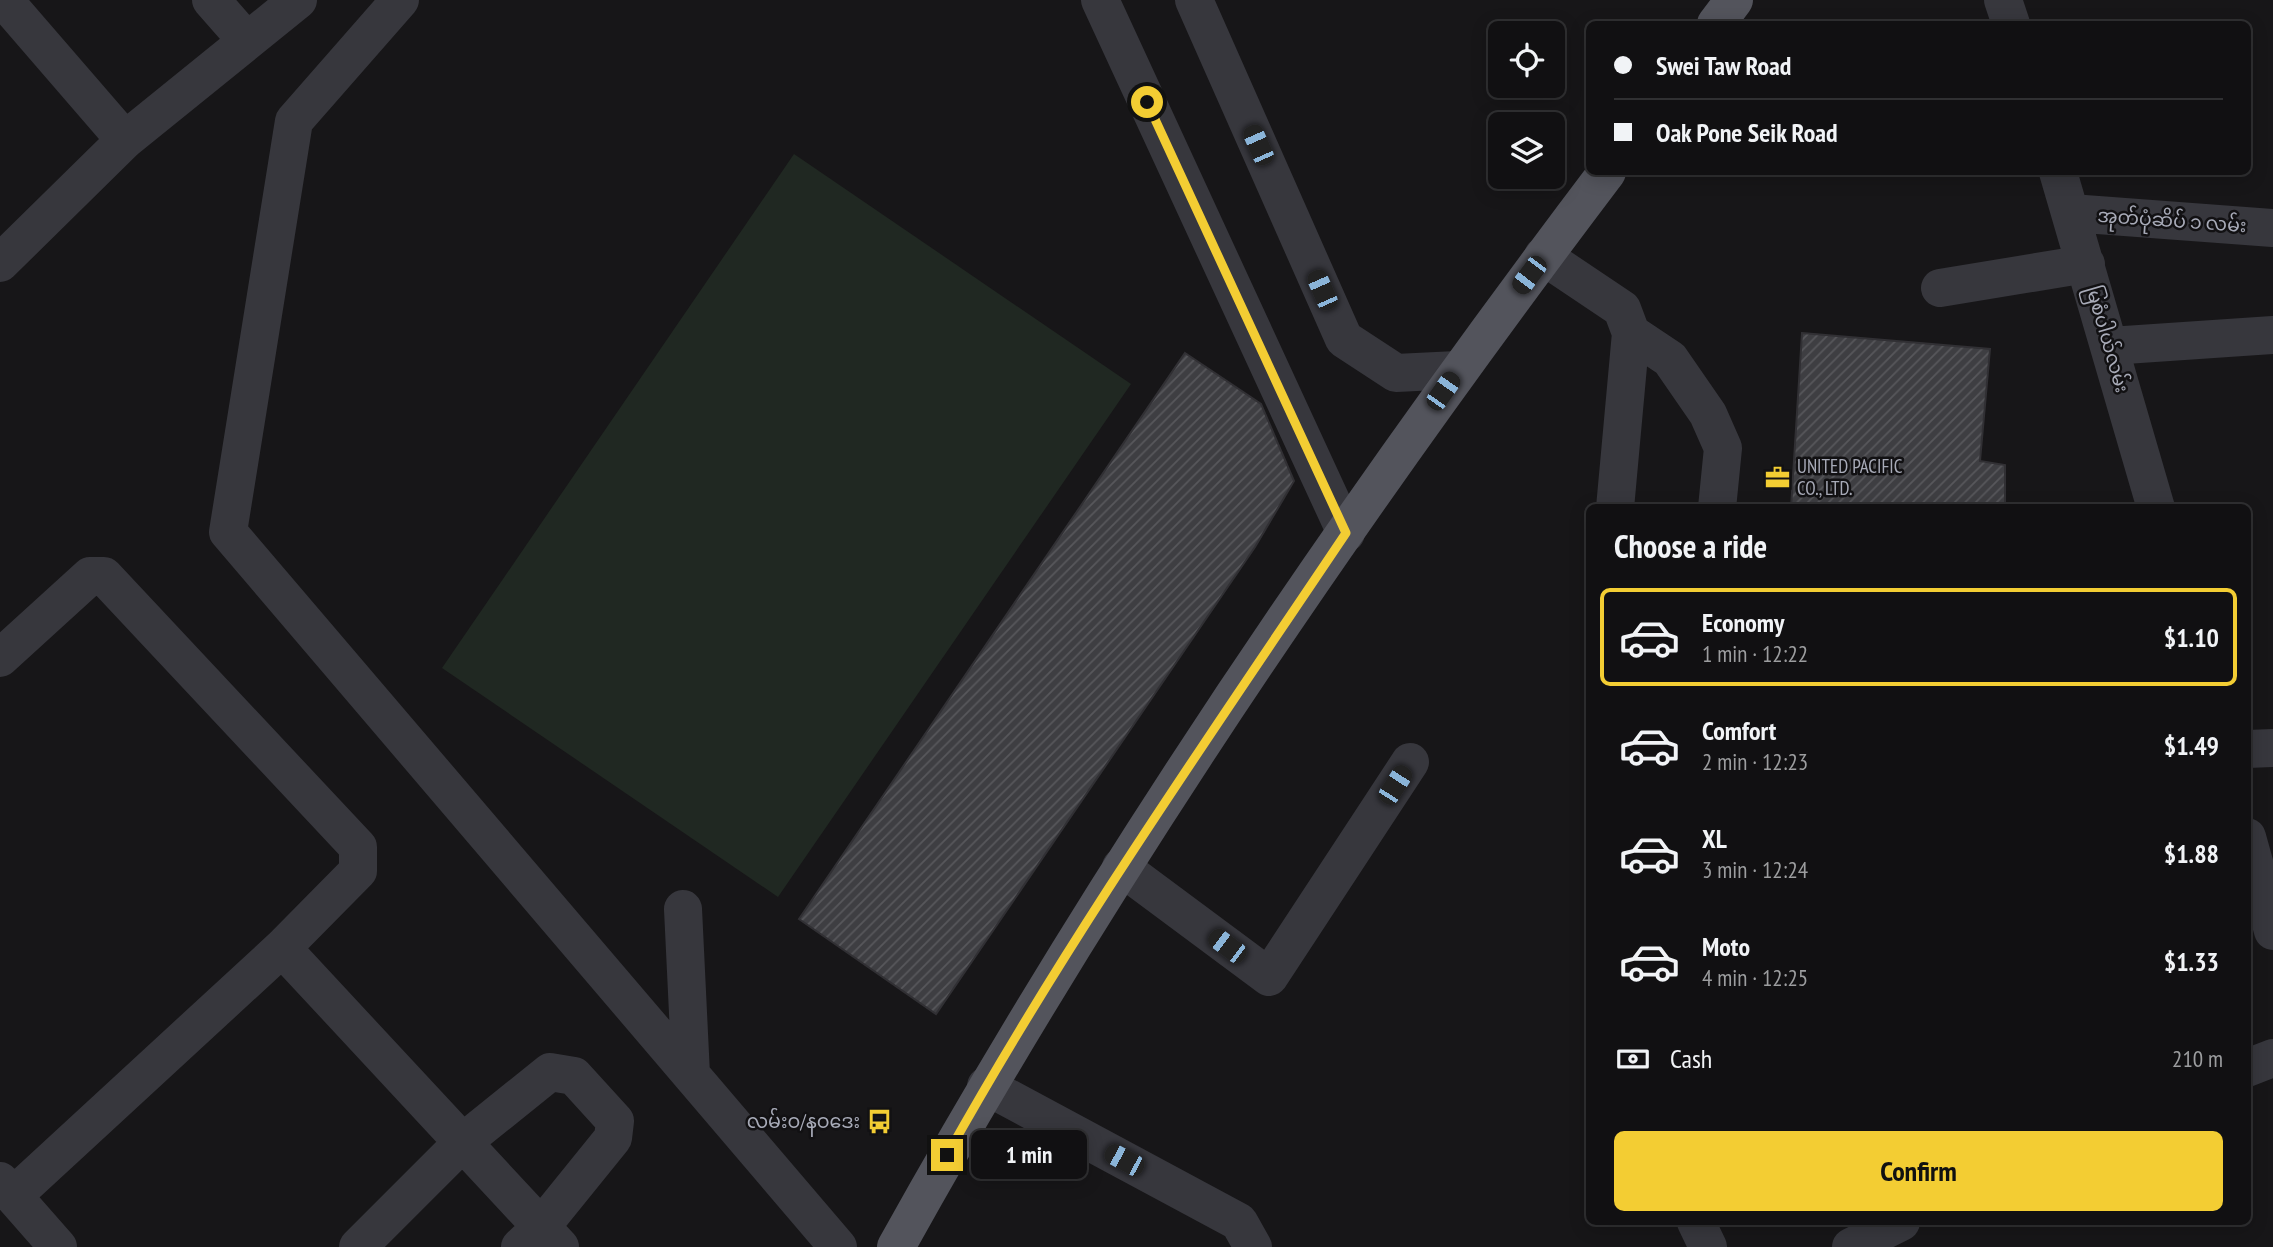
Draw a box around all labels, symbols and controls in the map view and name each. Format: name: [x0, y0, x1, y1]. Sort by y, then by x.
map controls: [1488, 21, 1565, 189]
button: locate: [1488, 21, 1565, 98]
text: Swei Taw Road: [1656, 49, 1791, 82]
route start: [1131, 86, 1163, 118]
button: layers: [1488, 112, 1565, 189]
text: Oak Pone Seik Road: [1656, 116, 1838, 149]
car: [1240, 122, 1277, 168]
street label: အုတ်ပုံဆိပ် ၁ လမ်း: [2096, 201, 2248, 242]
car: [1508, 252, 1551, 298]
car: [1304, 267, 1341, 313]
street label: မြစံပါယ်လမ်း: [2077, 282, 2137, 396]
car: [1423, 368, 1464, 414]
place label: UNITED PACIFIC CO., LTD.: [1797, 454, 1903, 500]
office icon: UNITED PACIFIC CO., LTD.: [1763, 463, 1791, 491]
text: Choose a ride: [1614, 525, 1767, 567]
icon: car: [1618, 606, 1681, 669]
text: Economy: [1702, 606, 1784, 639]
text: $1.10: [2164, 621, 2219, 654]
text: 1 min · 12:22: [1702, 639, 1808, 668]
icon: car: [1618, 714, 1681, 777]
text: Comfort: [1702, 714, 1776, 747]
text: $1.49: [2164, 729, 2219, 762]
text: 2 min · 12:23: [1702, 747, 1808, 776]
car: [1375, 762, 1416, 808]
icon: car: [1618, 822, 1681, 885]
text: XL: [1702, 822, 1727, 855]
text: $1.88: [2164, 837, 2219, 870]
text: 3 min · 12:24: [1702, 855, 1808, 884]
car: [1204, 925, 1251, 967]
icon: car: [1618, 930, 1681, 993]
text: Moto: [1702, 930, 1750, 963]
text: $1.33: [2164, 945, 2219, 978]
text: 4 min · 12:25: [1702, 963, 1808, 992]
icon: cash: [1614, 1040, 1652, 1078]
text: Cash: [1670, 1042, 1712, 1075]
text: 210 m: [2172, 1044, 2223, 1073]
place label: လမ်းဝ/နဝဒေး: [747, 1107, 860, 1137]
bus stop icon: လမ်းဝ/နဝဒေး: [866, 1107, 894, 1135]
callout: 1 min: [972, 1130, 1087, 1180]
button: Confirm: [1614, 1131, 2223, 1211]
route end: [931, 1139, 963, 1171]
text: 1 min: [1006, 1140, 1052, 1169]
car: [1101, 1141, 1148, 1179]

